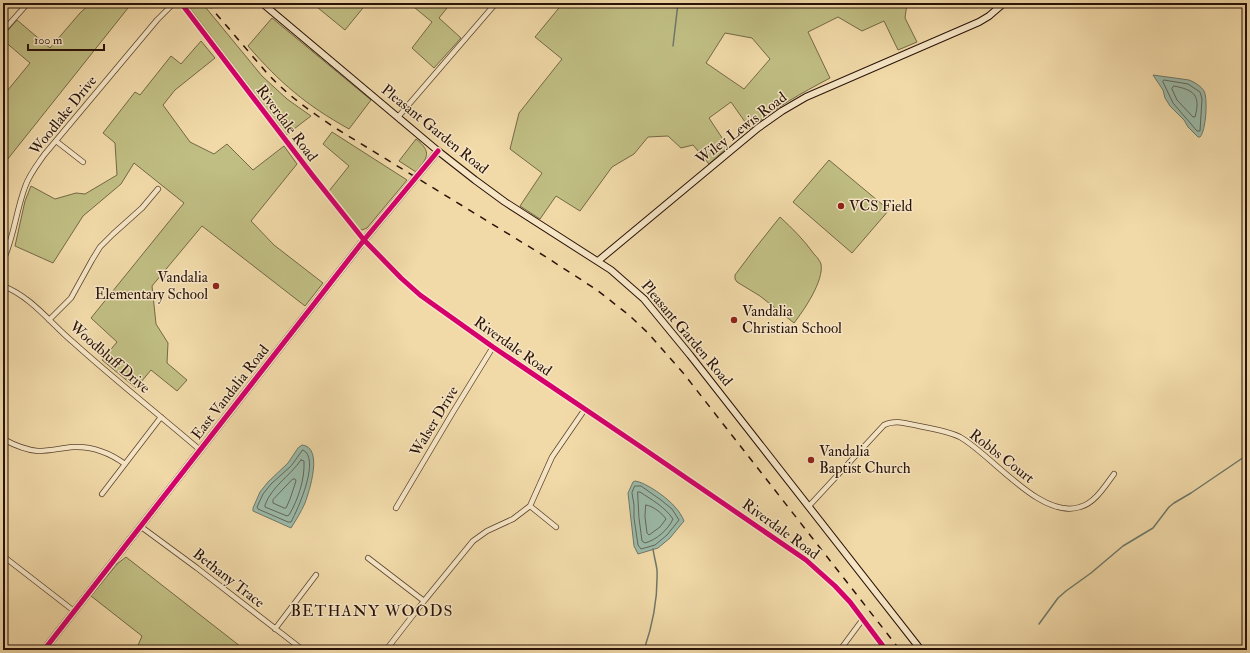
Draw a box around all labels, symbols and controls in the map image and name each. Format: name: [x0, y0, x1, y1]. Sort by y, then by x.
scale bar: [28, 26, 104, 52]
text: 100 m: [34, 33, 63, 48]
street label: Woodlake Drive: [25, 72, 101, 160]
street label: Pleasant Garden Road: [377, 80, 492, 179]
street label: Riverdale Road: [252, 81, 322, 166]
street label: Wiley Lewis Road: [691, 88, 791, 169]
place label: VCS Field: [849, 197, 913, 216]
marker: VCS Field: [836, 201, 846, 211]
place label: Vandalia Elementary School: [95, 268, 209, 304]
street label: Pleasant Garden Road: [637, 277, 737, 391]
marker: Vandalia Elementary School: [211, 281, 221, 291]
place label: Vandalia Christian School: [742, 302, 842, 338]
street label: Riverdale Road: [470, 313, 556, 381]
marker: Vandalia Christian School: [729, 315, 739, 325]
street label: Woodbluff Drive: [65, 317, 154, 398]
street label: East Vandalia Road: [187, 341, 274, 444]
street label: Walser Drive: [406, 383, 463, 461]
street label: Robbs Court: [965, 425, 1038, 488]
place label: Vandalia Baptist Church: [819, 442, 911, 479]
marker: Vandalia Baptist Church: [806, 455, 816, 465]
street label: Riverdale Road: [738, 495, 824, 564]
street label: Bethany Trace: [189, 544, 268, 612]
district label: BETHANY WOODS: [291, 601, 453, 621]

